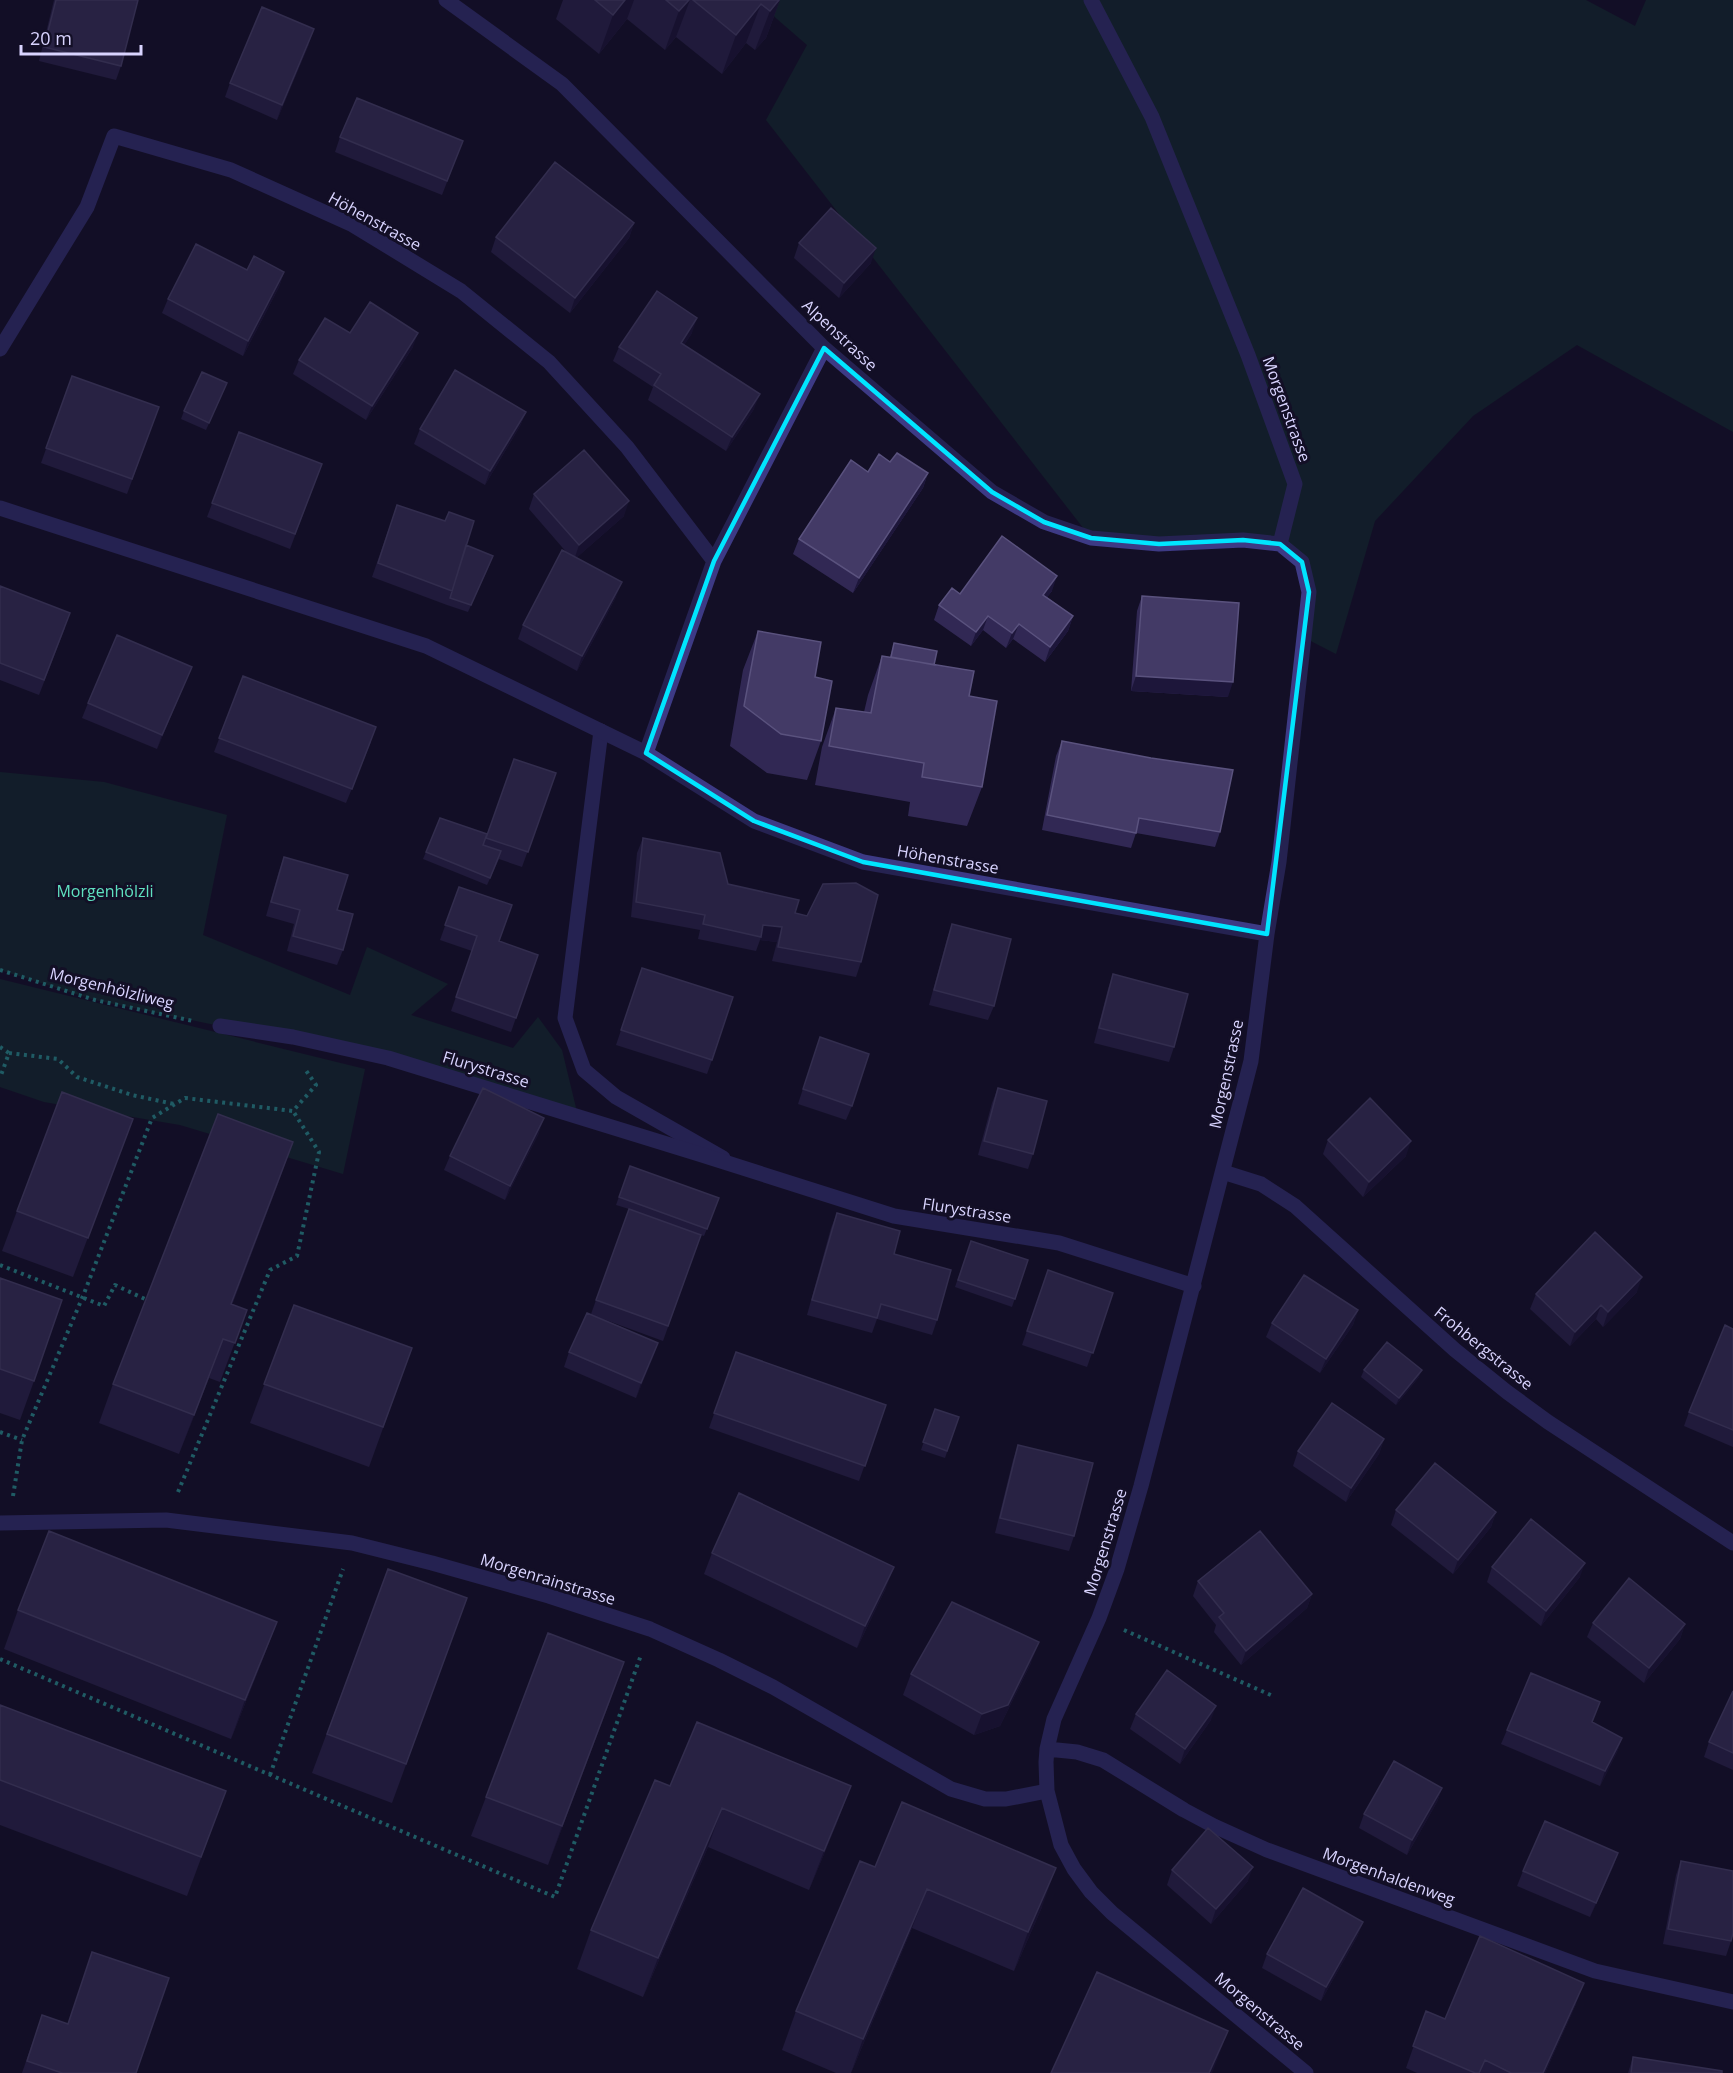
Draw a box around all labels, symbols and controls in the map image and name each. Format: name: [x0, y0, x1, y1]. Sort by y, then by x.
scale bar: [21, 18, 141, 56]
text: 20 m: [30, 26, 72, 50]
street label: Höhenstrasse: [325, 186, 425, 256]
street label: Alpenstrasse: [797, 294, 883, 376]
street label: Morgenstrasse: [1258, 353, 1316, 465]
street label: Höhenstrasse: [895, 839, 1001, 879]
park label: Morgenhölzli: [56, 880, 154, 902]
street label: Morgenhölzliweg: [48, 962, 177, 1014]
street label: Morgenstrasse: [1204, 1017, 1248, 1131]
street label: Flurystrasse: [440, 1045, 532, 1093]
street label: Flurystrasse: [921, 1192, 1013, 1228]
street label: Frohbergstrasse: [1430, 1301, 1538, 1395]
street label: Morgenstrasse: [1078, 1486, 1132, 1598]
street label: Morgenrainstrasse: [478, 1548, 618, 1610]
street label: Morgenhaldenweg: [1320, 1842, 1459, 1910]
street label: Morgenstrasse: [1210, 1967, 1310, 2055]

